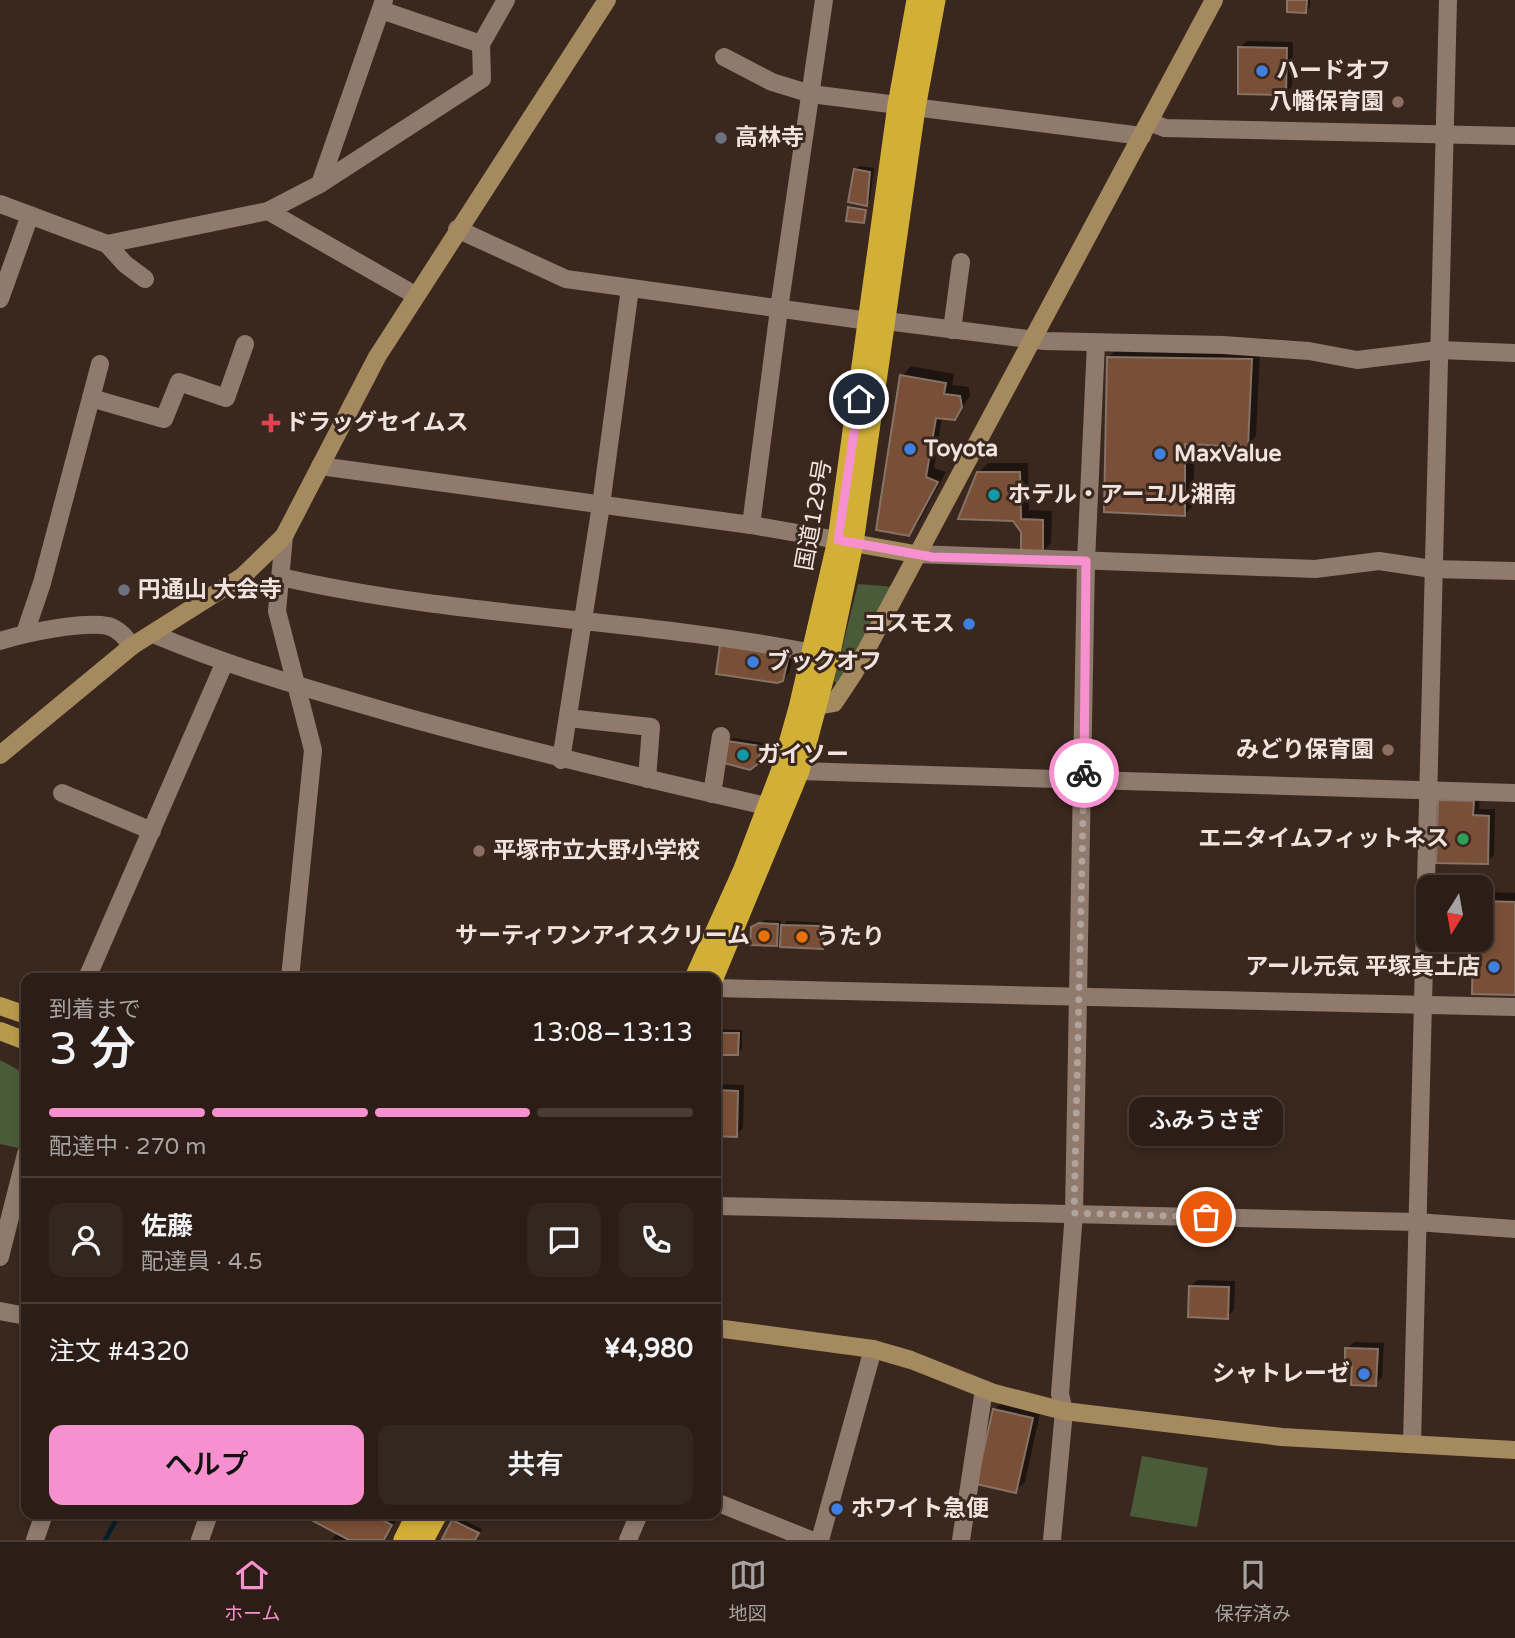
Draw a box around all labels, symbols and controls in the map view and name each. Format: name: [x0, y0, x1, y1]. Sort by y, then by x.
place label: ハードオフ: [1276, 57, 1391, 85]
marker: ハードオフ: [1254, 63, 1270, 79]
place label: 八幡保育園: [1269, 88, 1384, 116]
marker: 八幡保育園: [1390, 94, 1406, 110]
place label: 高林寺: [735, 124, 804, 152]
marker: 高林寺: [713, 130, 729, 146]
pin: [829, 369, 889, 429]
icon: home: [840, 380, 878, 418]
place label: ドラッグセイムス: [285, 409, 469, 437]
marker: ドラッグセイムス: [263, 415, 279, 431]
place label: Toyota: [923, 435, 998, 463]
place label: MaxValue: [1174, 440, 1282, 468]
marker: Toyota: [902, 441, 918, 457]
marker: MaxValue: [1152, 446, 1168, 462]
street label: 国道129号: [790, 457, 838, 573]
place label: ホテル・アーユル湘南: [1008, 481, 1237, 509]
marker: ホテル・アーユル湘南: [986, 487, 1002, 503]
place label: 円通山 大会寺: [138, 576, 282, 604]
marker: 円通山 大会寺: [116, 582, 132, 598]
place label: コスモス: [863, 610, 955, 638]
marker: コスモス: [961, 616, 977, 632]
place label: ブックオフ: [767, 648, 882, 676]
marker: ブックオフ: [745, 654, 761, 670]
place label: みどり保育園: [1236, 736, 1374, 764]
courier: [1049, 738, 1119, 808]
place label: ガイソー: [757, 741, 849, 769]
marker: みどり保育園: [1380, 742, 1396, 758]
marker: ガイソー: [735, 747, 751, 763]
icon: bike: [1065, 754, 1103, 792]
place label: エニタイムフィットネス: [1198, 825, 1449, 853]
marker: エニタイムフィットネス: [1455, 831, 1471, 847]
place label: 平塚市立大野小学校: [493, 837, 700, 865]
marker: 平塚市立大野小学校: [471, 843, 487, 859]
north arrow: [1416, 875, 1493, 952]
map controls: [1416, 875, 1493, 952]
place label: サーティワンアイスクリーム: [455, 922, 750, 950]
place label: うたり: [816, 923, 885, 951]
marker: サーティワンアイスクリーム: [756, 928, 772, 944]
marker: うたり: [794, 929, 810, 945]
place label: アール元気 平塚真土店: [1245, 953, 1480, 981]
marker: アール元気 平塚真土店: [1486, 959, 1502, 975]
text: 到着まで: [49, 996, 141, 1024]
text: 13:08–13:13: [531, 1017, 693, 1048]
text: 3 分: [49, 1022, 136, 1077]
callout: ふみうさぎ: [1129, 1098, 1283, 1147]
text: ふみうさぎ: [1149, 1107, 1264, 1135]
text: 配達中 · 270 m: [49, 1133, 206, 1161]
pin: [1176, 1187, 1236, 1247]
icon: bag: [1187, 1198, 1225, 1236]
button: person: [49, 1203, 123, 1277]
button: chat: [527, 1203, 601, 1277]
button: phone: [619, 1203, 693, 1277]
text: 佐藤: [141, 1211, 193, 1242]
text: 配達員 · 4.5: [141, 1248, 263, 1276]
text: ¥4,980: [604, 1333, 693, 1364]
text: 注文 #4320: [49, 1336, 189, 1367]
place label: シャトレーゼ: [1212, 1360, 1350, 1388]
marker: シャトレーゼ: [1356, 1366, 1372, 1382]
button: ヘルプ: [49, 1425, 364, 1505]
button: 共有: [378, 1425, 693, 1505]
place label: ホワイト急便: [851, 1495, 989, 1523]
marker: ホワイト急便: [829, 1501, 845, 1517]
tab: ホーム: [224, 1556, 281, 1625]
tab: 地図: [729, 1556, 767, 1625]
tab: 保存済み: [1215, 1556, 1291, 1625]

